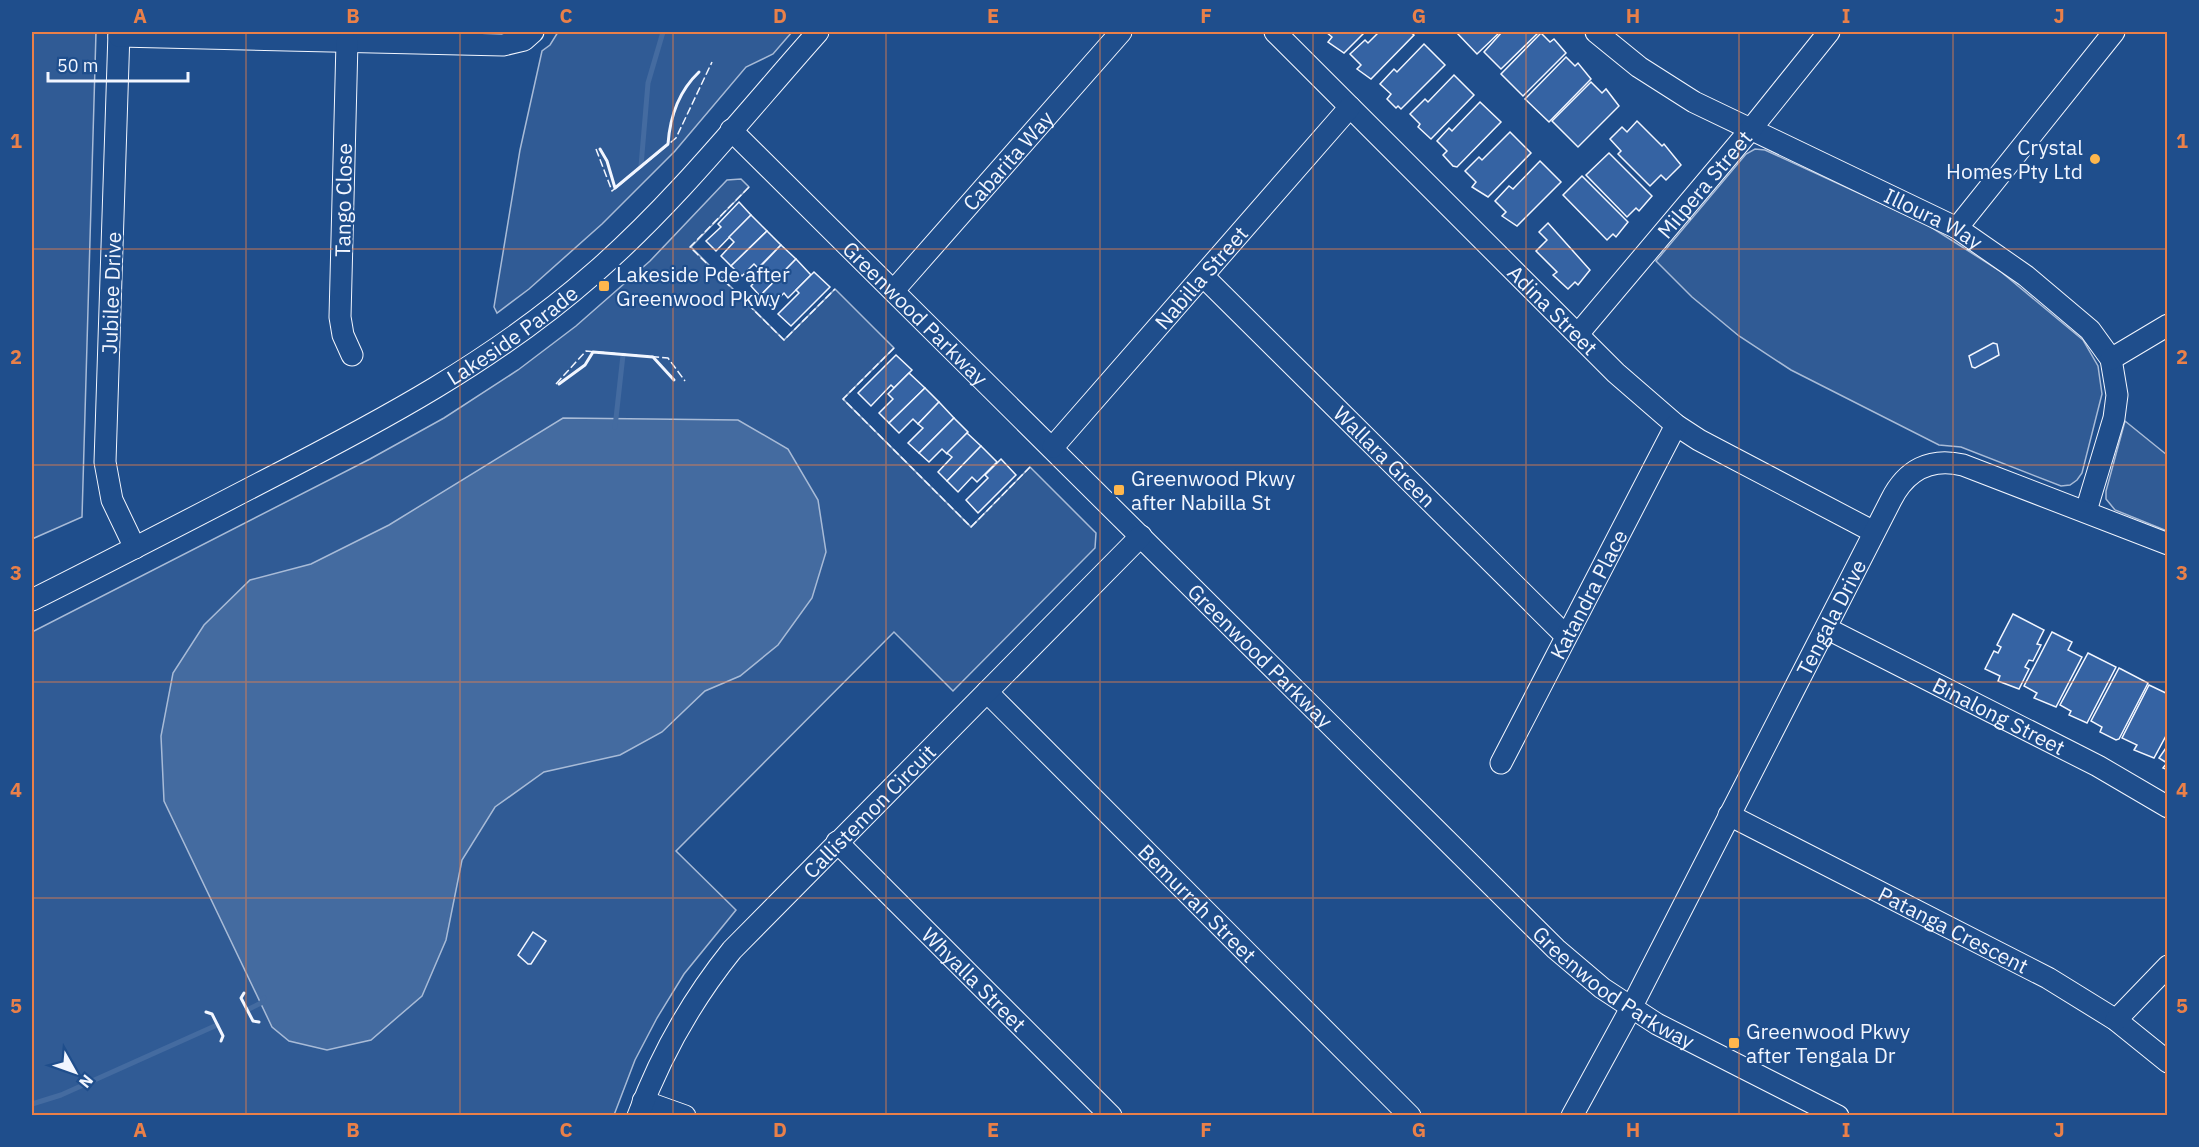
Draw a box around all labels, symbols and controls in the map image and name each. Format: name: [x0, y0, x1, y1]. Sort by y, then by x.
text: A: [133, 2, 147, 29]
text: B: [346, 2, 360, 29]
text: C: [559, 2, 573, 29]
text: D: [773, 2, 787, 29]
text: E: [987, 2, 999, 29]
text: F: [1200, 2, 1212, 29]
text: G: [1412, 2, 1426, 29]
text: H: [1626, 2, 1640, 29]
text: I: [1842, 2, 1850, 29]
text: J: [2053, 2, 2065, 29]
scale bar: [48, 45, 188, 83]
text: 50 m: [57, 54, 99, 77]
street label: Cabarita Way: [956, 104, 1060, 217]
street label: Milpera Street: [1651, 124, 1758, 244]
text: 1: [10, 127, 22, 154]
text: 1: [2176, 127, 2188, 154]
place label: Crystal Homes Pty Ltd: [1946, 133, 2083, 185]
street label: Tango Close: [328, 143, 358, 257]
marker: Crystal Homes Pty Ltd: [2088, 152, 2102, 166]
street label: Illoura Way: [1880, 181, 1989, 256]
street label: Nabilla Street: [1148, 220, 1254, 335]
street label: Jubilee Drive: [95, 231, 127, 355]
street label: Greenwood Parkway: [837, 235, 995, 392]
street label: Adina Street: [1502, 259, 1604, 361]
place label: Lakeside Pde after Greenwood Pkwy: [616, 260, 790, 312]
street label: Lakeside Parade: [441, 279, 583, 391]
marker: Lakeside Pde after Greenwood Pkwy: [597, 279, 611, 293]
text: 2: [10, 343, 22, 370]
text: 2: [2176, 343, 2188, 370]
street label: Wallara Green: [1328, 399, 1442, 513]
place label: Greenwood Pkwy after Nabilla St: [1131, 464, 1296, 516]
marker: Greenwood Pkwy after Nabilla St: [1112, 483, 1126, 497]
street label: Katandra Place: [1543, 525, 1634, 664]
street label: Tengala Drive: [1790, 554, 1872, 680]
text: 3: [10, 559, 22, 586]
text: 3: [2176, 559, 2188, 586]
street label: Greenwood Parkway: [1182, 577, 1339, 734]
street label: Binalong Street: [1928, 670, 2070, 761]
street label: Callistemon Circuit: [797, 738, 942, 884]
text: 4: [10, 776, 22, 803]
text: 4: [2176, 776, 2188, 803]
street label: Bemurrah Street: [1132, 838, 1263, 968]
street label: Patanga Crescent: [1873, 880, 2033, 980]
street label: Greenwood Parkway: [1527, 920, 1700, 1055]
street label: Whyalla Street: [916, 921, 1033, 1038]
text: 5: [10, 992, 22, 1019]
text: 5: [2176, 992, 2188, 1019]
place label: Greenwood Pkwy after Tengala Dr: [1746, 1017, 1911, 1069]
marker: Greenwood Pkwy after Tengala Dr: [1727, 1036, 1741, 1050]
north arrow: [45, 1042, 105, 1102]
text: N: [75, 1071, 98, 1093]
text: A: [133, 1116, 147, 1143]
text: B: [346, 1116, 360, 1143]
text: C: [559, 1116, 573, 1143]
text: D: [773, 1116, 787, 1143]
text: E: [987, 1116, 999, 1143]
text: F: [1200, 1116, 1212, 1143]
text: G: [1412, 1116, 1426, 1143]
text: H: [1626, 1116, 1640, 1143]
text: I: [1842, 1116, 1850, 1143]
text: J: [2053, 1116, 2065, 1143]

